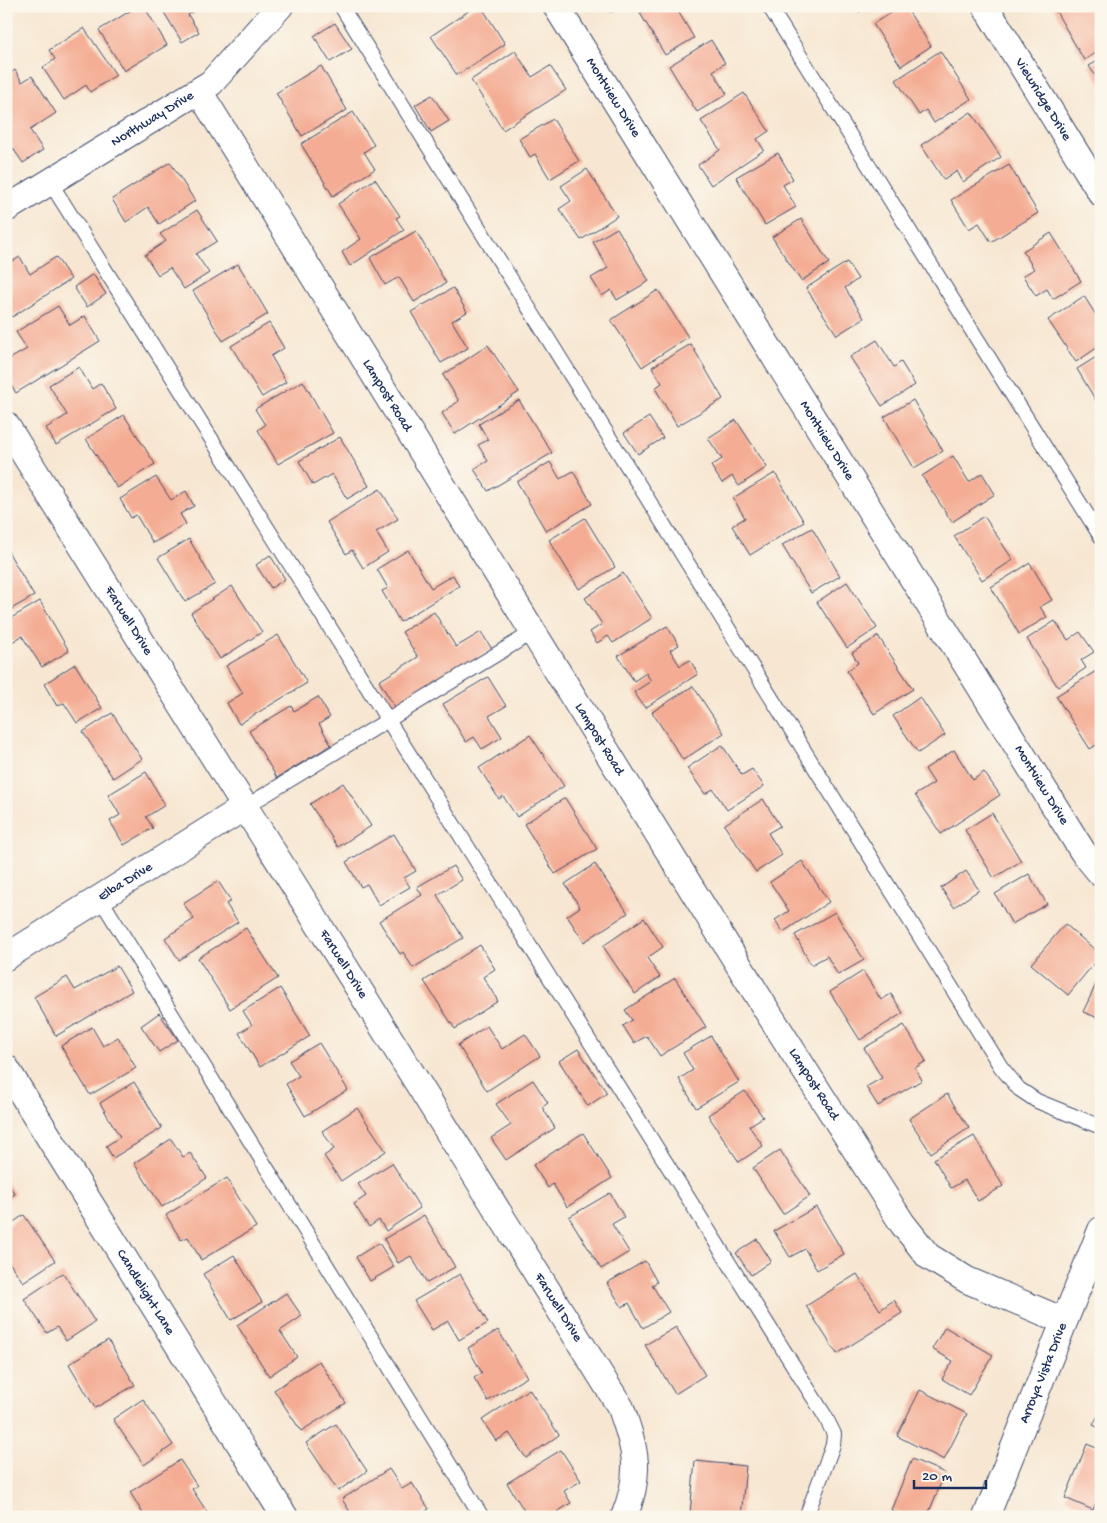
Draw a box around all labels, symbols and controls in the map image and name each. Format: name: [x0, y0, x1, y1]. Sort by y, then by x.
street label: Viewridge Drive: [1010, 54, 1075, 145]
street label: Montview Drive: [582, 55, 645, 141]
street label: Northway Drive: [108, 87, 198, 151]
street label: Lampost Road: [358, 356, 417, 436]
street label: Montview Drive: [796, 398, 858, 484]
street label: Farwell Drive: [100, 582, 157, 659]
street label: Lampost Road: [571, 700, 629, 780]
street label: Montview Drive: [1010, 742, 1073, 829]
street label: Elba Drive: [95, 858, 156, 905]
street label: Farwell Drive: [315, 926, 372, 1002]
street label: Lampost Road: [785, 1045, 844, 1125]
street label: Candlelight Lane: [112, 1246, 179, 1339]
street label: Farwell Drive: [530, 1269, 586, 1346]
street label: Arroya Vista Drive: [1016, 1320, 1072, 1426]
scale bar: [914, 1458, 987, 1490]
text: 20 m: [922, 1468, 952, 1486]

